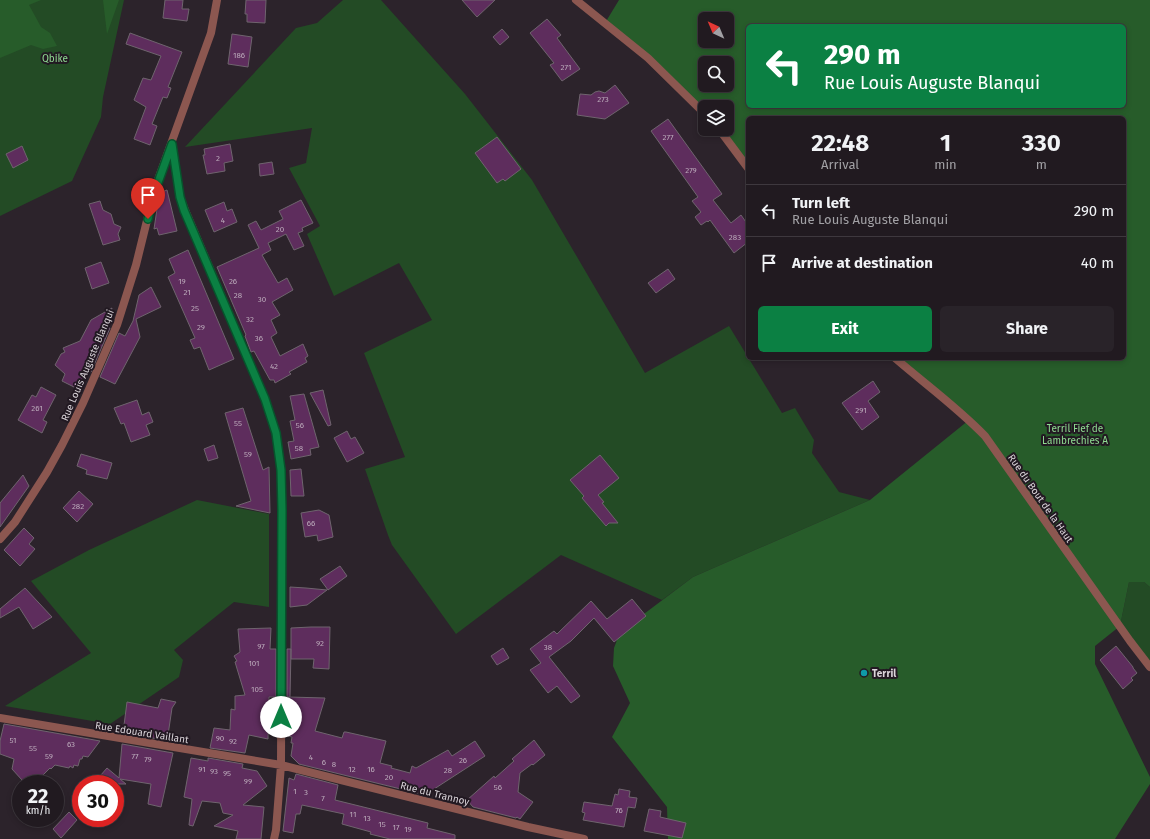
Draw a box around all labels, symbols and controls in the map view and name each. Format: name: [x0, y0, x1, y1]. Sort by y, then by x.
north arrow: [698, 12, 734, 48]
map controls: [698, 12, 734, 136]
text: 290 m: [824, 38, 901, 71]
icon: left: [758, 40, 810, 92]
house number: 186: [233, 51, 245, 60]
park label: Qbike: [42, 53, 68, 65]
button: search: [698, 56, 734, 92]
house number: 271: [561, 63, 571, 72]
text: Rue Louis Auguste Blanqui: [824, 72, 1040, 94]
house number: 273: [597, 95, 609, 104]
button: layers: [698, 100, 734, 136]
text: 22:48: [811, 129, 869, 157]
text: 1: [940, 129, 951, 157]
text: 330: [1022, 129, 1061, 157]
house number: 277: [663, 133, 674, 142]
house number: 2: [216, 154, 220, 163]
text: Arrival: [821, 157, 859, 172]
text: min: [934, 157, 957, 172]
text: m: [1036, 157, 1047, 172]
house number: 279: [685, 166, 697, 175]
pin: [131, 178, 165, 219]
icon: arrive: [137, 184, 159, 206]
text: Turn left: [792, 194, 850, 212]
icon: left: [758, 200, 780, 222]
text: 290 m: [1074, 202, 1114, 220]
text: Rue Louis Auguste Blanqui: [792, 212, 948, 227]
house number: 4: [221, 216, 226, 225]
house number: 20: [276, 225, 285, 234]
house number: 283: [729, 233, 741, 242]
icon: arrive: [758, 252, 780, 274]
text: Arrive at destination: [792, 254, 933, 272]
text: 40 m: [1081, 254, 1114, 272]
house number: 19: [178, 277, 186, 286]
house number: 26: [229, 277, 237, 286]
house number: 21: [183, 288, 191, 297]
house number: 28: [234, 291, 243, 300]
house number: 30: [258, 295, 267, 304]
house number: 25: [191, 304, 199, 313]
button: Exit: [758, 306, 932, 352]
button: Share: [940, 306, 1114, 352]
street label: Rue Louis Auguste Blanqui: [59, 308, 117, 423]
house number: 32: [246, 315, 254, 324]
house number: 29: [197, 323, 205, 332]
house number: 36: [255, 334, 263, 343]
house number: 42: [270, 362, 278, 371]
house number: 261: [31, 404, 43, 413]
house number: 291: [855, 406, 867, 415]
house number: 55: [234, 419, 242, 428]
house number: 56: [296, 421, 304, 430]
park label: Terril Fief de Lambrechies A: [1042, 423, 1108, 447]
house number: 58: [295, 444, 304, 453]
house number: 59: [244, 450, 252, 459]
street label: Rue du Bout de la Haut: [1005, 452, 1075, 545]
house number: 282: [72, 502, 84, 511]
house number: 66: [307, 519, 315, 528]
house number: 92: [316, 639, 324, 648]
house number: 97: [257, 642, 265, 651]
house number: 38: [544, 643, 553, 652]
house number: 101: [248, 659, 260, 668]
marker: Terril: [859, 668, 869, 678]
place label: Terril: [872, 668, 896, 680]
house number: 105: [251, 685, 263, 694]
position arrow: [260, 696, 302, 738]
street label: Rue Edouard Vaillant: [94, 720, 190, 746]
house number: 90: [216, 734, 225, 743]
house number: 51: [9, 736, 17, 745]
house number: 92: [229, 737, 237, 746]
house number: 63: [67, 740, 75, 749]
house number: 55: [29, 744, 37, 753]
house number: 59: [45, 752, 53, 761]
house number: 77: [131, 752, 139, 761]
house number: 4: [309, 753, 314, 762]
house number: 79: [144, 755, 152, 764]
house number: 26: [459, 756, 467, 765]
house number: 6: [322, 758, 326, 767]
house number: 8: [332, 760, 337, 769]
house number: 91: [198, 765, 206, 774]
house number: 12: [348, 765, 356, 774]
house number: 16: [367, 765, 375, 774]
house number: 28: [444, 766, 453, 775]
house number: 93: [210, 767, 218, 776]
house number: 95: [223, 769, 231, 778]
house number: 20: [385, 773, 394, 782]
speed limit sign: 30: [72, 775, 124, 827]
house number: 99: [244, 777, 252, 786]
street label: Rue du Trannoy: [399, 780, 471, 808]
house number: 56: [494, 783, 502, 792]
text: 22: [28, 784, 48, 808]
house number: 1: [293, 787, 297, 796]
house number: 3: [304, 788, 308, 797]
house number: 7: [321, 794, 325, 803]
text: km/h: [26, 805, 50, 817]
house number: 76: [615, 806, 623, 815]
house number: 11: [350, 810, 356, 819]
house number: 13: [363, 814, 371, 823]
house number: 15: [378, 820, 386, 829]
house number: 17: [392, 823, 400, 832]
house number: 19: [404, 825, 412, 834]

